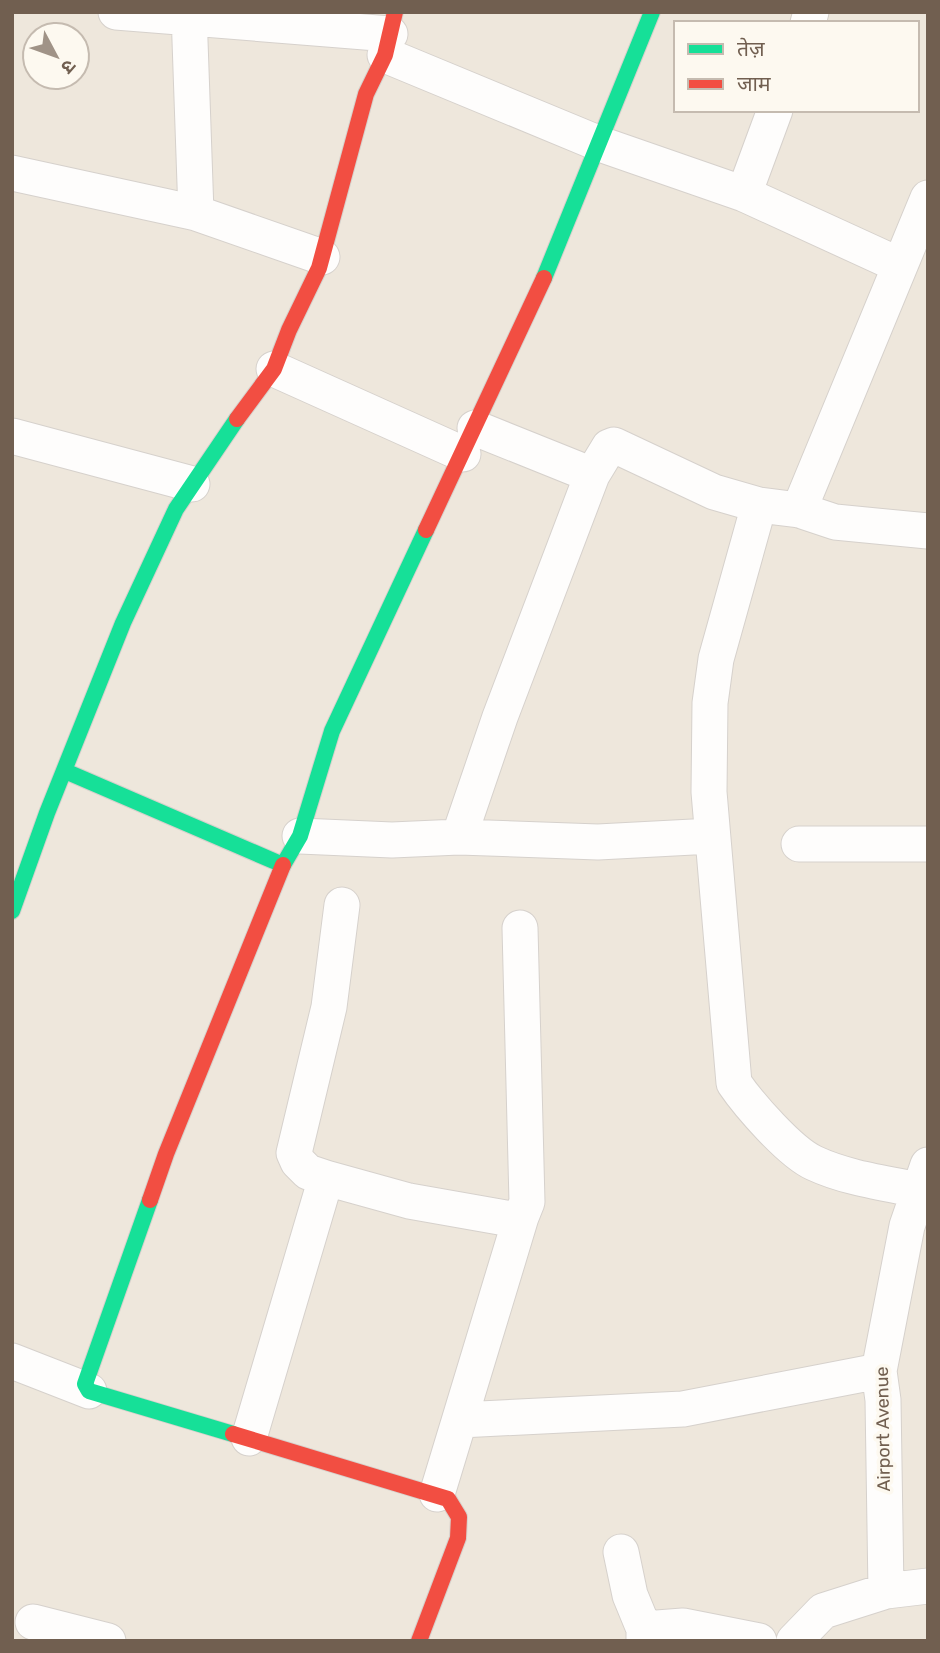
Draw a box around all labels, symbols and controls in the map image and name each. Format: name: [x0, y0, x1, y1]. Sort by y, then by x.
north arrow: [21, 21, 91, 91]
legend: [674, 21, 919, 112]
text: तेज़: [737, 36, 765, 61]
text: उ: [56, 55, 81, 79]
text: जाम: [737, 71, 771, 96]
street label: Airport Avenue: [871, 1366, 895, 1492]

